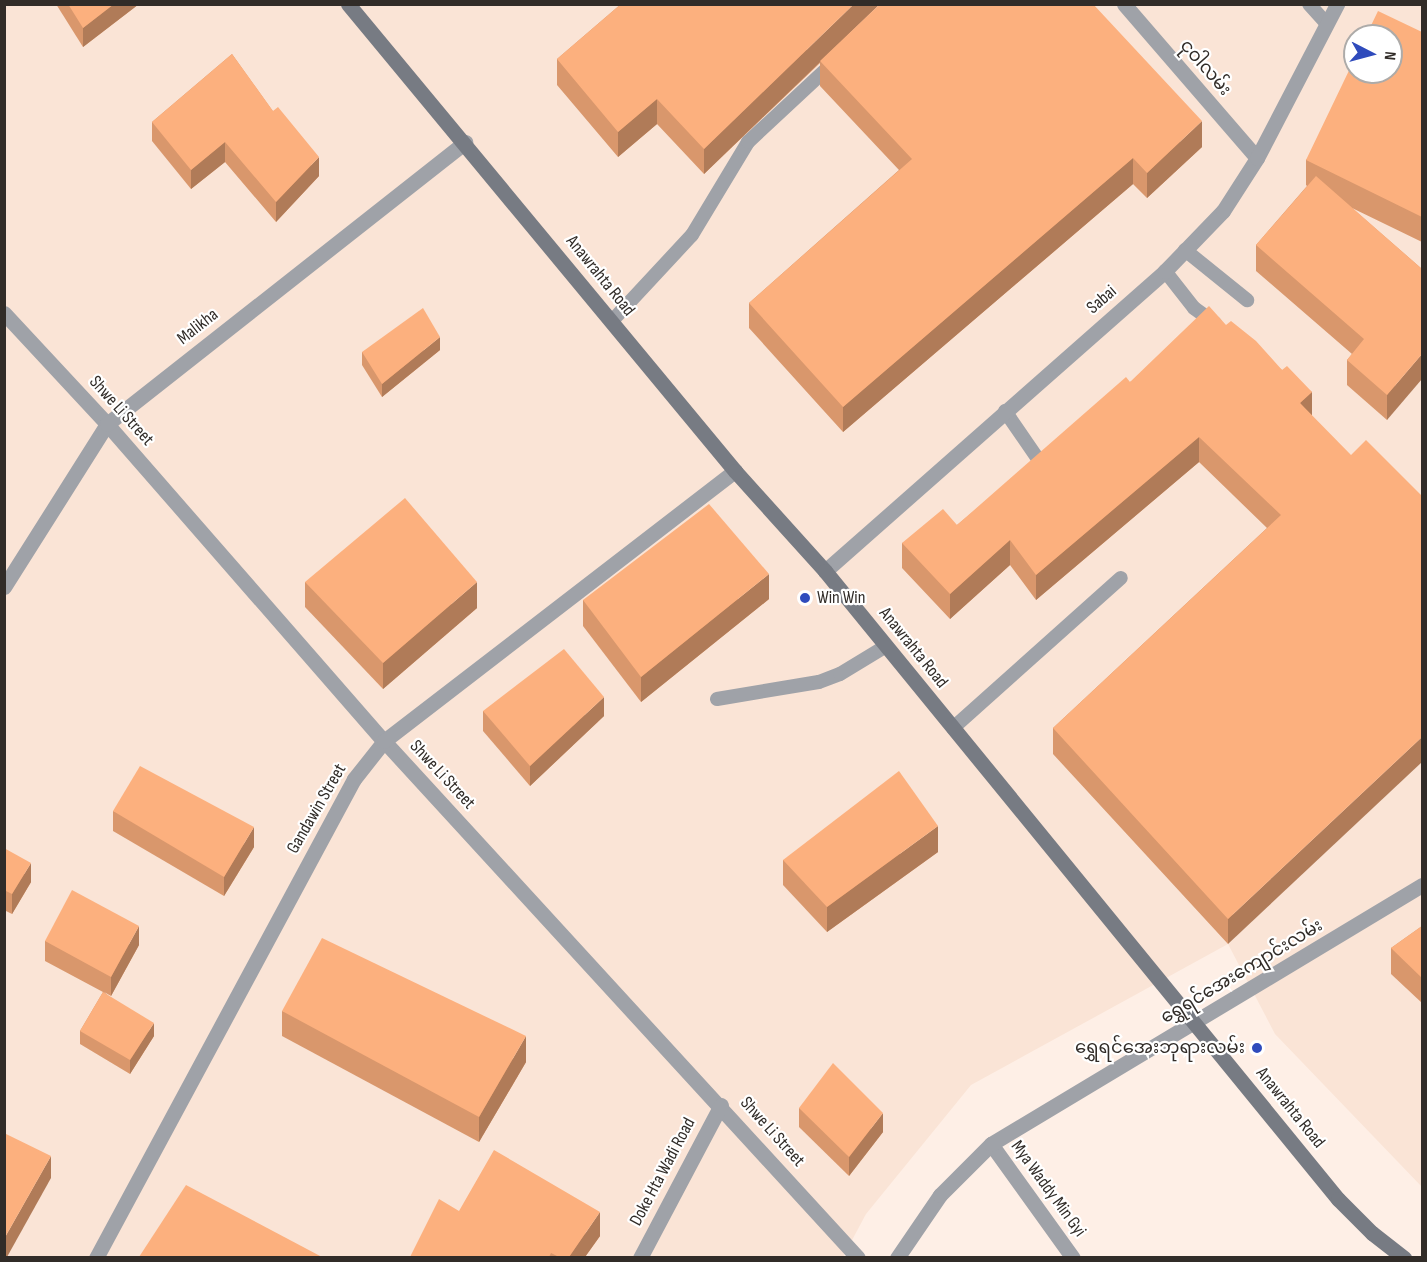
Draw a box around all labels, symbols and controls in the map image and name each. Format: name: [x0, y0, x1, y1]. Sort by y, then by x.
north arrow: [1343, 24, 1403, 84]
street label: ငုဝါလမ်း: [1175, 36, 1235, 100]
text: N: [1380, 50, 1399, 61]
street label: Anawrahta Road: [561, 231, 639, 321]
street label: Sabai: [1083, 281, 1121, 319]
street label: Malikha: [173, 304, 223, 350]
street label: Shwe Li Street: [84, 372, 158, 450]
place label: Win Win: [817, 587, 865, 609]
marker: Win Win: [798, 591, 812, 605]
street label: Anawrahta Road: [874, 603, 952, 693]
street label: Shwe Li Street: [405, 736, 479, 814]
street label: Gandawin Street: [283, 760, 351, 858]
street label: ရွှေရင်အေးကျောင်းလမ်း: [1157, 915, 1327, 1029]
place label: ရွှေရင်အေးဘုရားလမ်း: [1075, 1037, 1245, 1059]
marker: ရွှေရင်အေးဘုရားလမ်း: [1250, 1041, 1264, 1055]
street label: Anawrahta Road: [1251, 1063, 1329, 1153]
street label: Shwe Li Street: [735, 1093, 809, 1171]
street label: Doke Hta Wadi Road: [625, 1114, 701, 1230]
street label: Mya Waddy Min Gyi: [1006, 1137, 1090, 1241]

